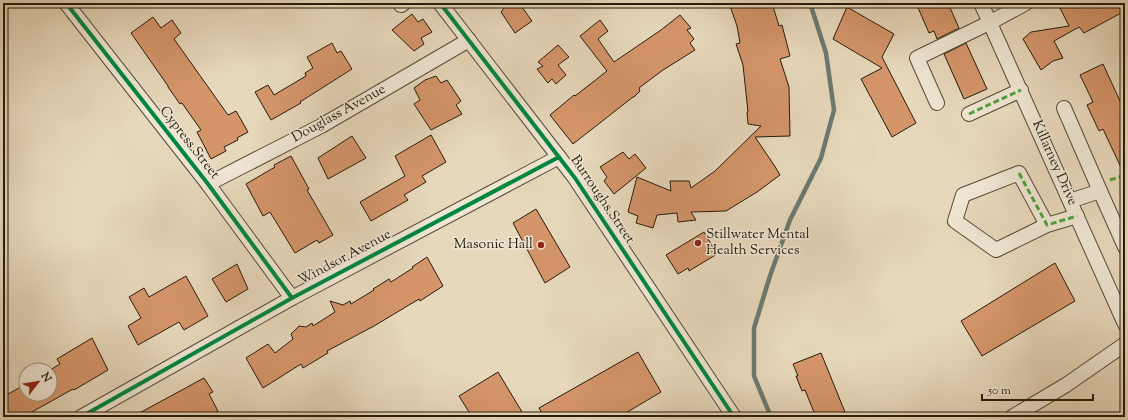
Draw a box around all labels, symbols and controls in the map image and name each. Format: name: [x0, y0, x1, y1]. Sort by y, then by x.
street label: Douglass Avenue: [288, 80, 390, 148]
street label: Cypress Street: [154, 102, 224, 184]
street label: Killarney Drive: [1026, 117, 1082, 209]
street label: Burroughs Street: [565, 152, 639, 248]
street label: Windsor Avenue: [295, 225, 395, 291]
place label: Stillwater Mental Health Services: [706, 225, 810, 261]
place label: Masonic Hall: [454, 235, 533, 255]
marker: Stillwater Mental Health Services: [693, 238, 703, 248]
marker: Masonic Hall: [536, 240, 546, 250]
north arrow: [18, 362, 58, 402]
text: N: [36, 369, 55, 385]
scale bar: [982, 376, 1093, 402]
text: 50 m: [987, 382, 1011, 400]

